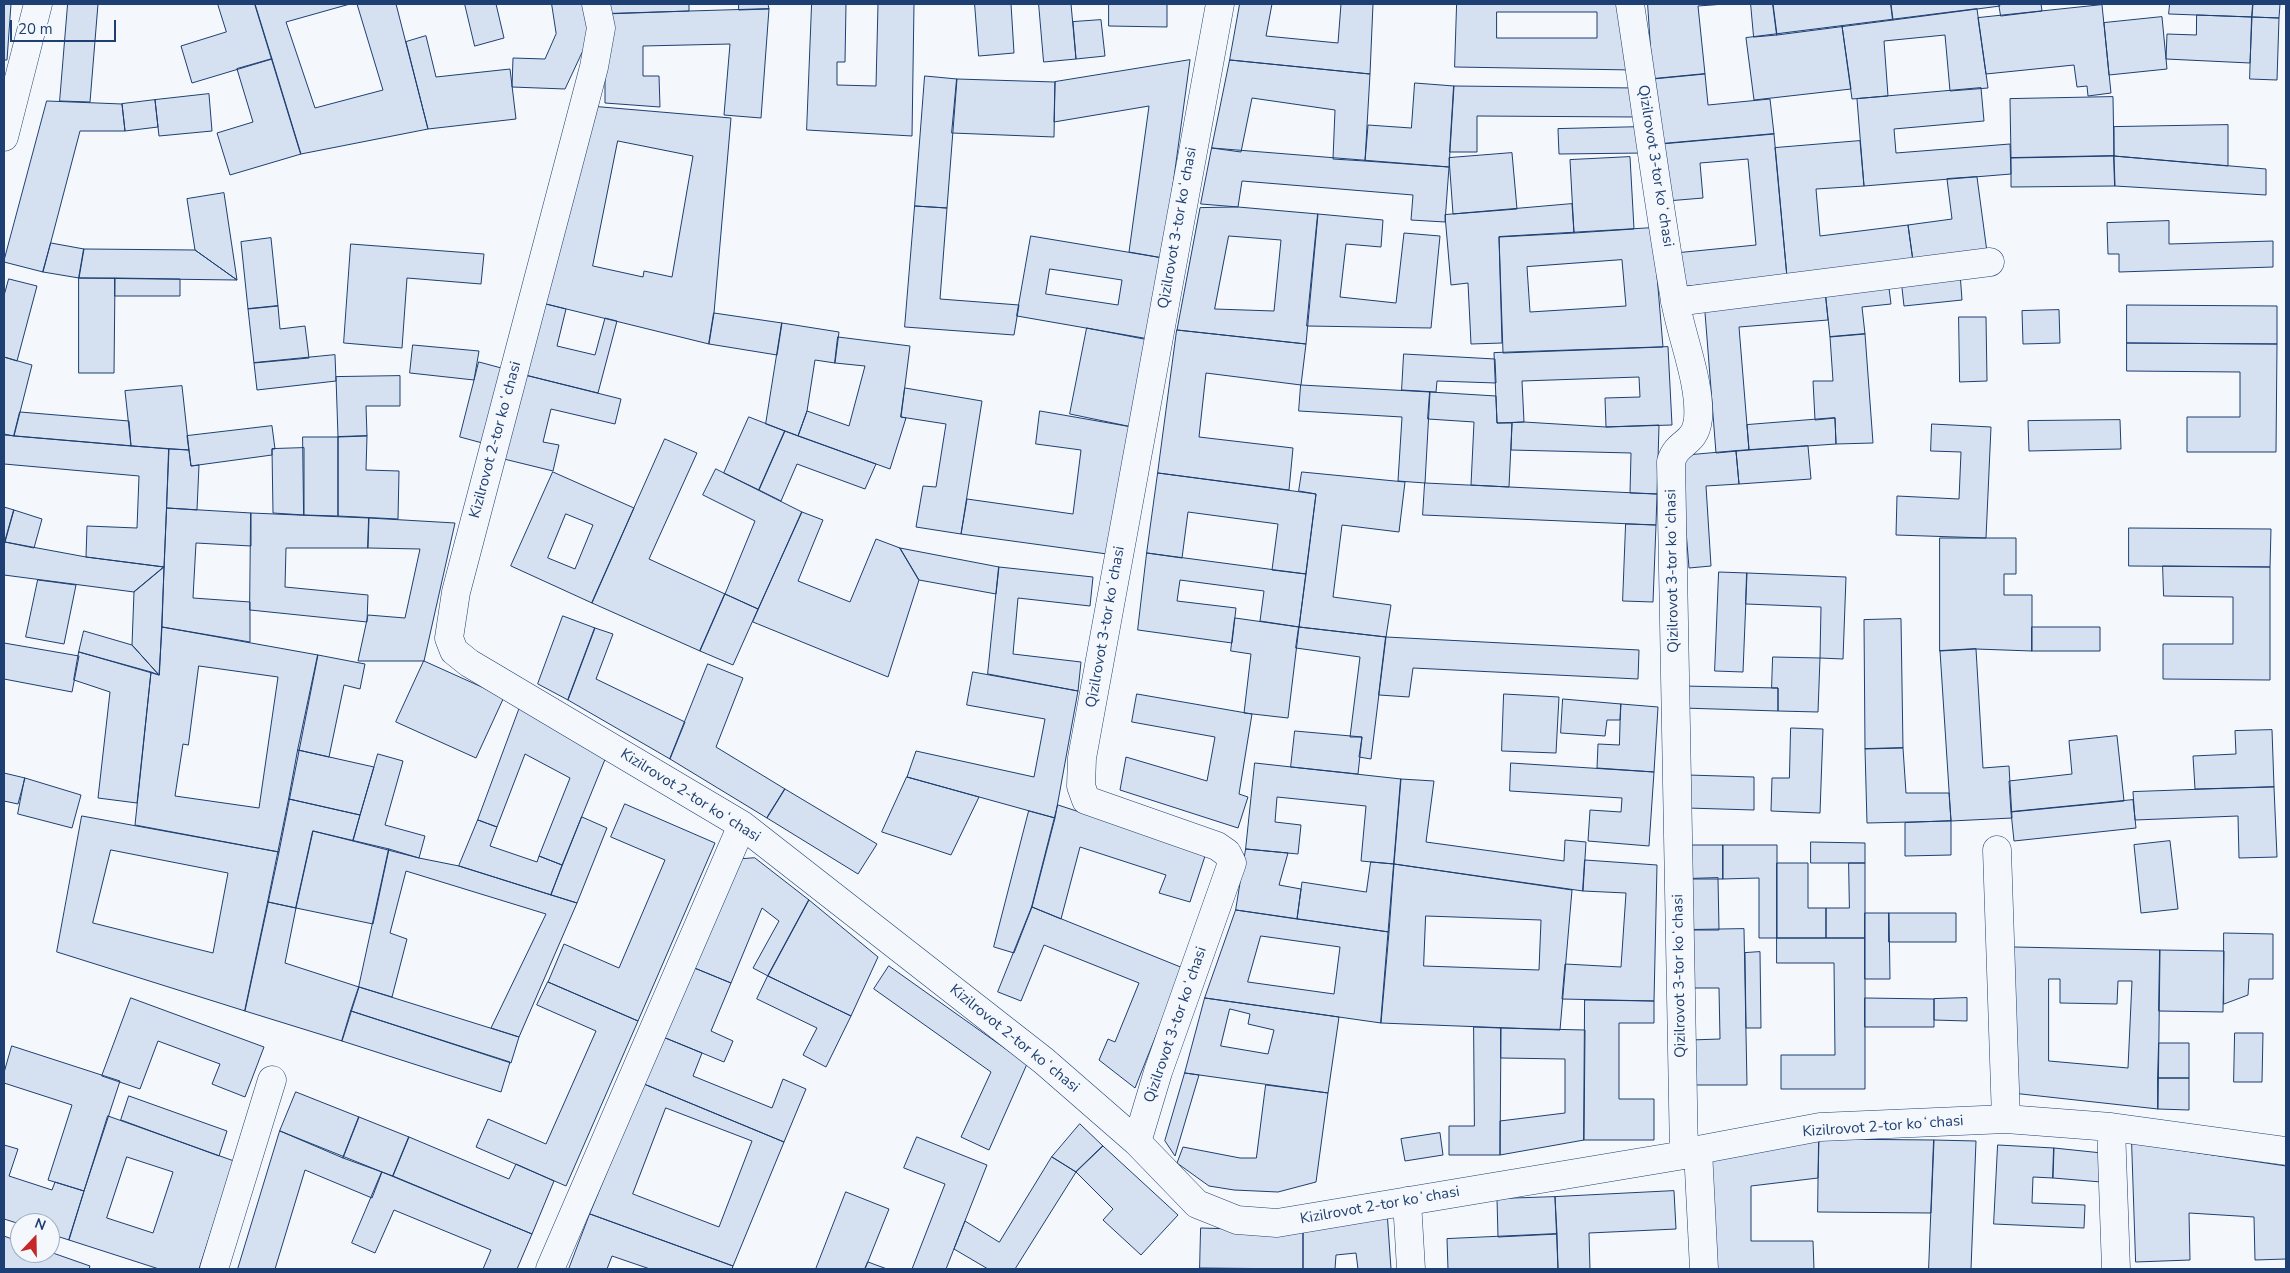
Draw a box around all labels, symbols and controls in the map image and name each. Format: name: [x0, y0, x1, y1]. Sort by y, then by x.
scale bar: [12, 10, 119, 42]
text: 20 m: [18, 19, 53, 39]
street label: Qizilrovot 3-tor koʻchasi: [1633, 84, 1677, 248]
street label: Qizilrovot 3-tor koʻchasi: [1155, 146, 1201, 310]
street label: Kizilrovot 2-tor koʻchasi: [466, 360, 526, 520]
street label: Qizilrovot 3-tor koʻchasi: [1663, 489, 1683, 653]
street label: Qizilrovot 3-tor koʻchasi: [1083, 545, 1129, 709]
street label: Kizilrovot 2-tor koʻchasi: [617, 746, 763, 846]
street label: Qizilrovot 3-tor koʻchasi: [1670, 894, 1690, 1058]
street label: Qizilrovot 3-tor koʻchasi: [1141, 945, 1211, 1105]
street label: Kizilrovot 2-tor koʻchasi: [946, 981, 1082, 1097]
street label: Kizilrovot 2-tor koʻchasi: [1802, 1112, 1964, 1142]
street label: Kizilrovot 2-tor koʻchasi: [1299, 1183, 1461, 1229]
north arrow: [10, 1213, 60, 1263]
text: N: [32, 1214, 48, 1235]

